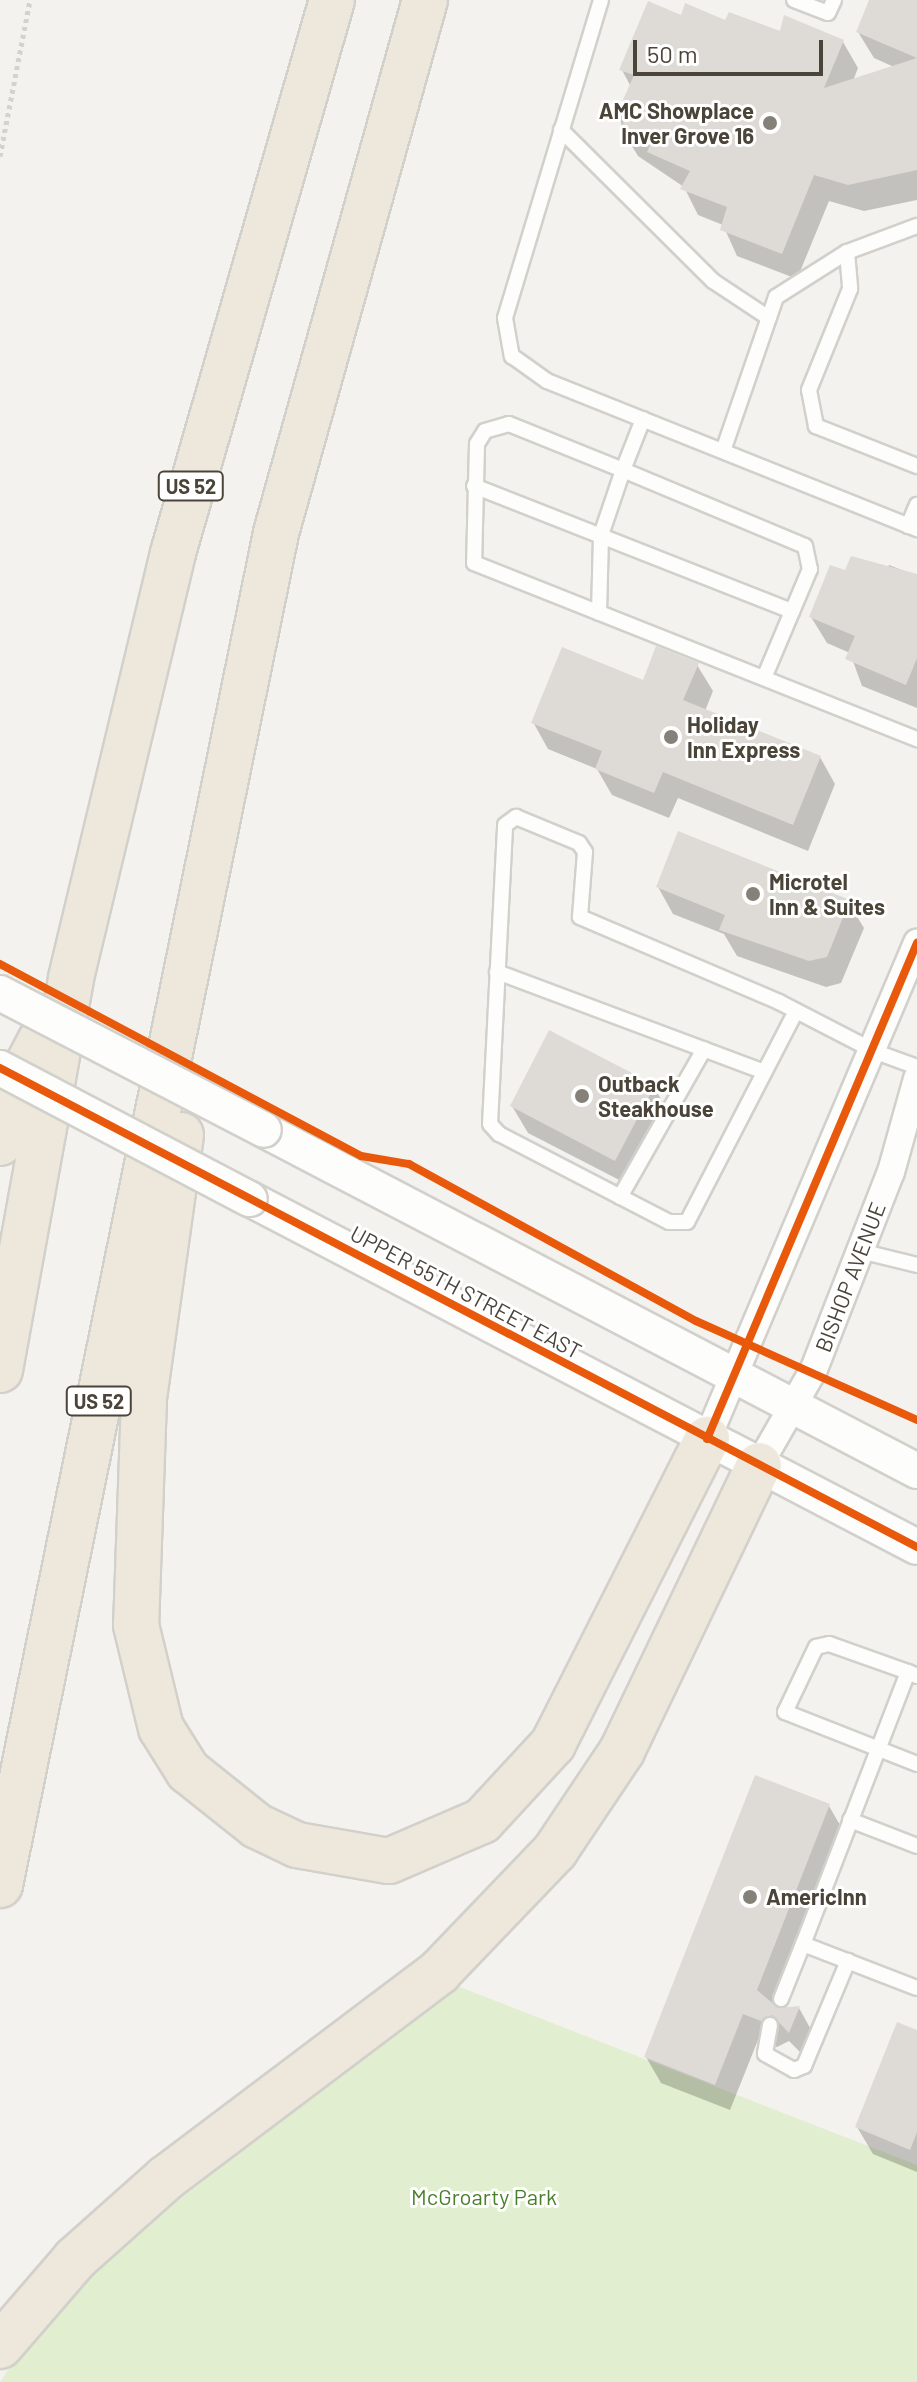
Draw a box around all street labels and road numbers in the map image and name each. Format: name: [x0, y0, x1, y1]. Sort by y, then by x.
road number: US 52: [157, 470, 225, 502]
street label: BISHOP AVENUE: [809, 1198, 891, 1356]
street label: UPPER 55TH STREET EAST: [346, 1220, 586, 1364]
road number: US 52: [65, 1385, 133, 1417]

